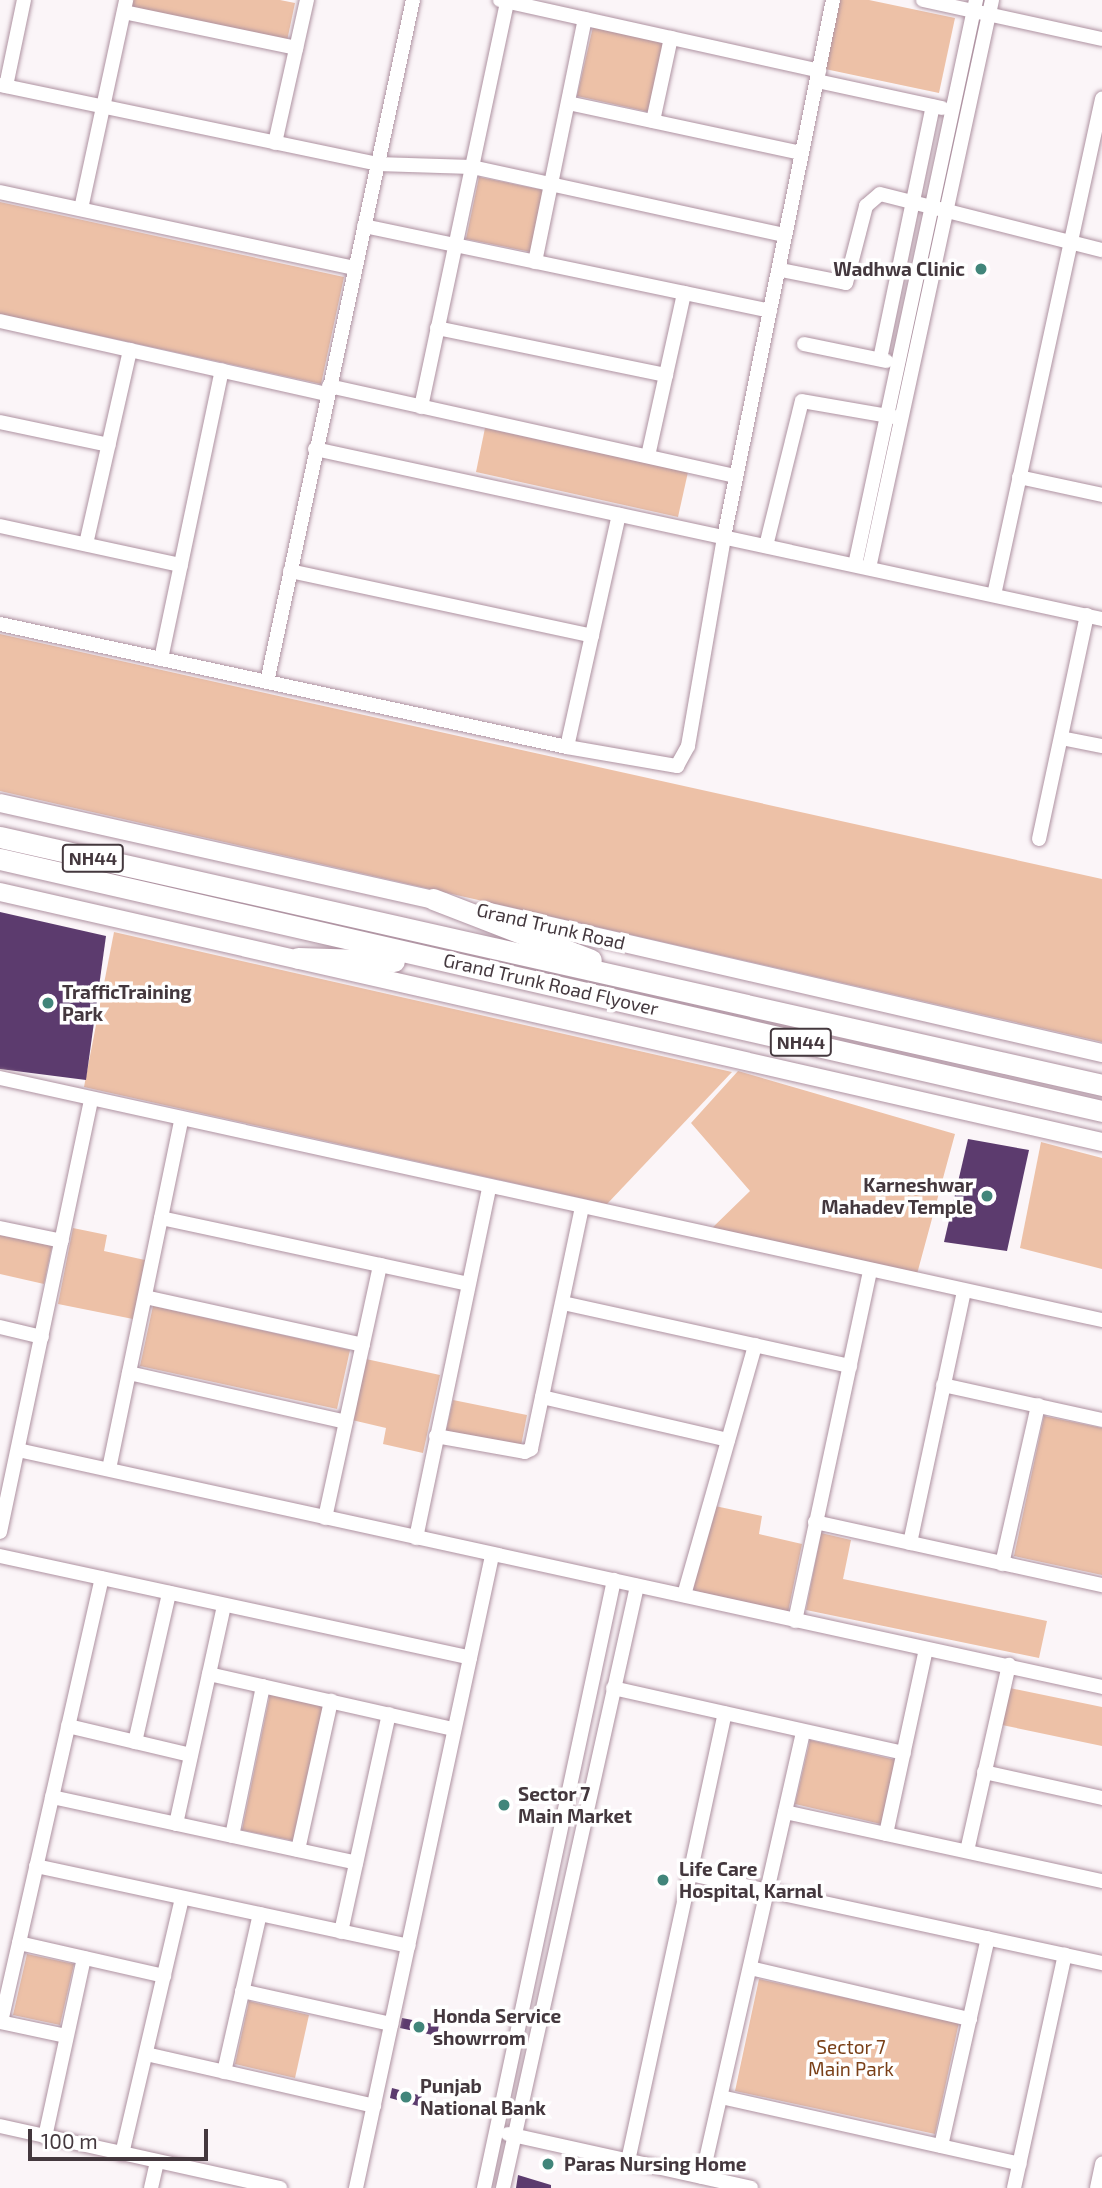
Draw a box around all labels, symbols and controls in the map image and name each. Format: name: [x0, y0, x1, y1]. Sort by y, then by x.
place label: Wadhwa Clinic: [833, 258, 965, 280]
marker: Wadhwa Clinic: [971, 259, 991, 279]
road number: NH44: [62, 844, 124, 872]
street label: Grand Trunk Road: [474, 898, 628, 954]
street label: Grand Trunk Road Flyover: [441, 948, 661, 1020]
place label: TrafficTraining Park: [62, 981, 191, 1025]
marker: TrafficTraining Park: [40, 995, 56, 1011]
road number: NH44: [770, 1028, 832, 1056]
place label: Karneshwar Mahadev Temple: [820, 1174, 973, 1218]
marker: Karneshwar Mahadev Temple: [979, 1188, 995, 1204]
place label: Sector 7 Main Market: [518, 1783, 632, 1827]
marker: Sector 7 Main Market: [496, 1797, 512, 1813]
place label: Life Care Hospital, Karnal: [679, 1858, 823, 1902]
marker: Life Care Hospital, Karnal: [653, 1870, 673, 1890]
place label: Honda Service showrrom: [433, 2005, 561, 2049]
marker: Honda Service showrrom: [411, 2019, 427, 2035]
park label: Sector 7 Main Park: [808, 2036, 894, 2080]
place label: Punjab National Bank: [420, 2075, 546, 2119]
marker: Punjab National Bank: [398, 2089, 414, 2105]
scale bar: [32, 2114, 212, 2158]
text: 100 m: [41, 2128, 98, 2153]
place label: Paras Nursing Home: [564, 2153, 746, 2175]
marker: Paras Nursing Home: [538, 2154, 558, 2174]

